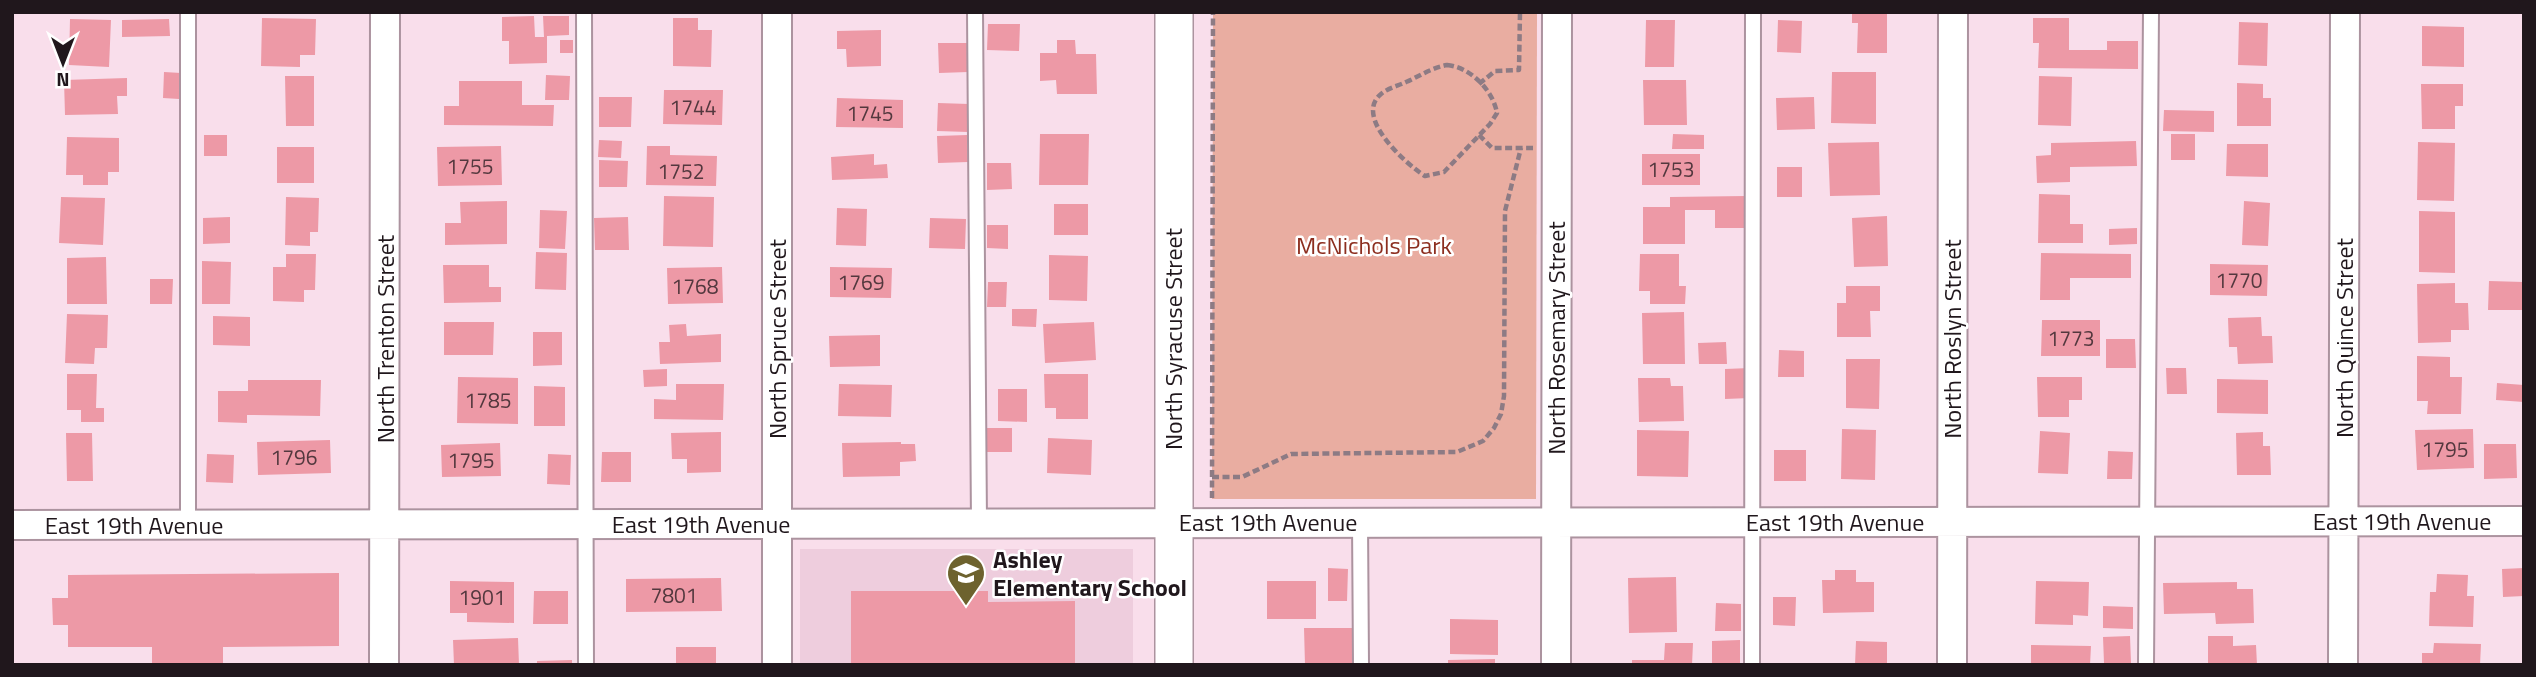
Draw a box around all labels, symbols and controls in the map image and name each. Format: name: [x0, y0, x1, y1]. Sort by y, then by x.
north arrow: [28, 28, 98, 98]
text: N: [56, 66, 70, 95]
house number: 1744: [669, 91, 717, 123]
house number: 1745: [846, 97, 894, 129]
house number: 1755: [446, 150, 494, 182]
house number: 1753: [1647, 153, 1695, 185]
house number: 1752: [657, 155, 705, 187]
street label: North Rosemary Street: [1538, 221, 1574, 455]
street label: North Syracuse Street: [1155, 227, 1191, 450]
park label: McNichols Park: [1296, 227, 1452, 263]
street label: North Trenton Street: [367, 234, 403, 443]
street label: North Quince Street: [2326, 237, 2362, 438]
street label: North Spruce Street: [759, 238, 795, 439]
street label: North Roslyn Street: [1934, 239, 1970, 439]
house number: 1770: [2215, 264, 2263, 296]
house number: 1769: [837, 266, 885, 298]
house number: 1768: [671, 270, 719, 302]
house number: 1773: [2047, 322, 2095, 354]
house number: 1785: [464, 384, 512, 416]
house number: 1795: [2421, 433, 2469, 465]
house number: 1796: [270, 441, 318, 473]
house number: 1795: [447, 444, 495, 476]
street label: East 19th Avenue: [2313, 503, 2491, 539]
street label: East 19th Avenue: [1179, 504, 1357, 540]
street label: East 19th Avenue: [1746, 504, 1924, 540]
street label: East 19th Avenue: [612, 506, 790, 542]
street label: East 19th Avenue: [45, 507, 223, 543]
place label: Ashley Elementary School: [993, 541, 1187, 605]
school or university icon: Ashley Elementary School: [945, 552, 987, 607]
house number: 7801: [650, 579, 698, 611]
house number: 1901: [458, 581, 506, 613]

